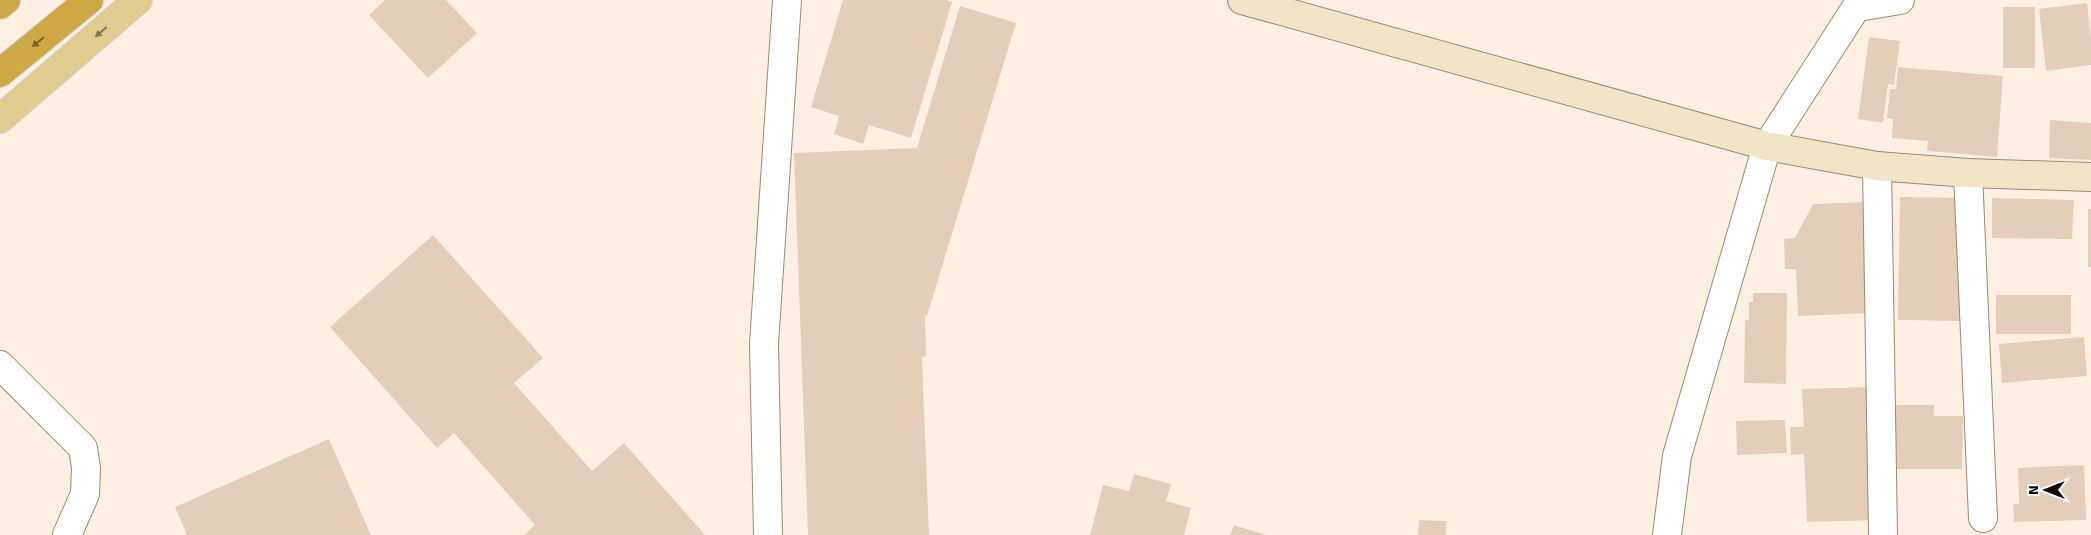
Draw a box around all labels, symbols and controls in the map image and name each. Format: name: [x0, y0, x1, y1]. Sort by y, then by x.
one-way arrow: [96, 26, 108, 38]
one-way arrow: [31, 37, 44, 48]
north arrow: [2021, 465, 2071, 515]
text: N: [2025, 485, 2042, 495]

